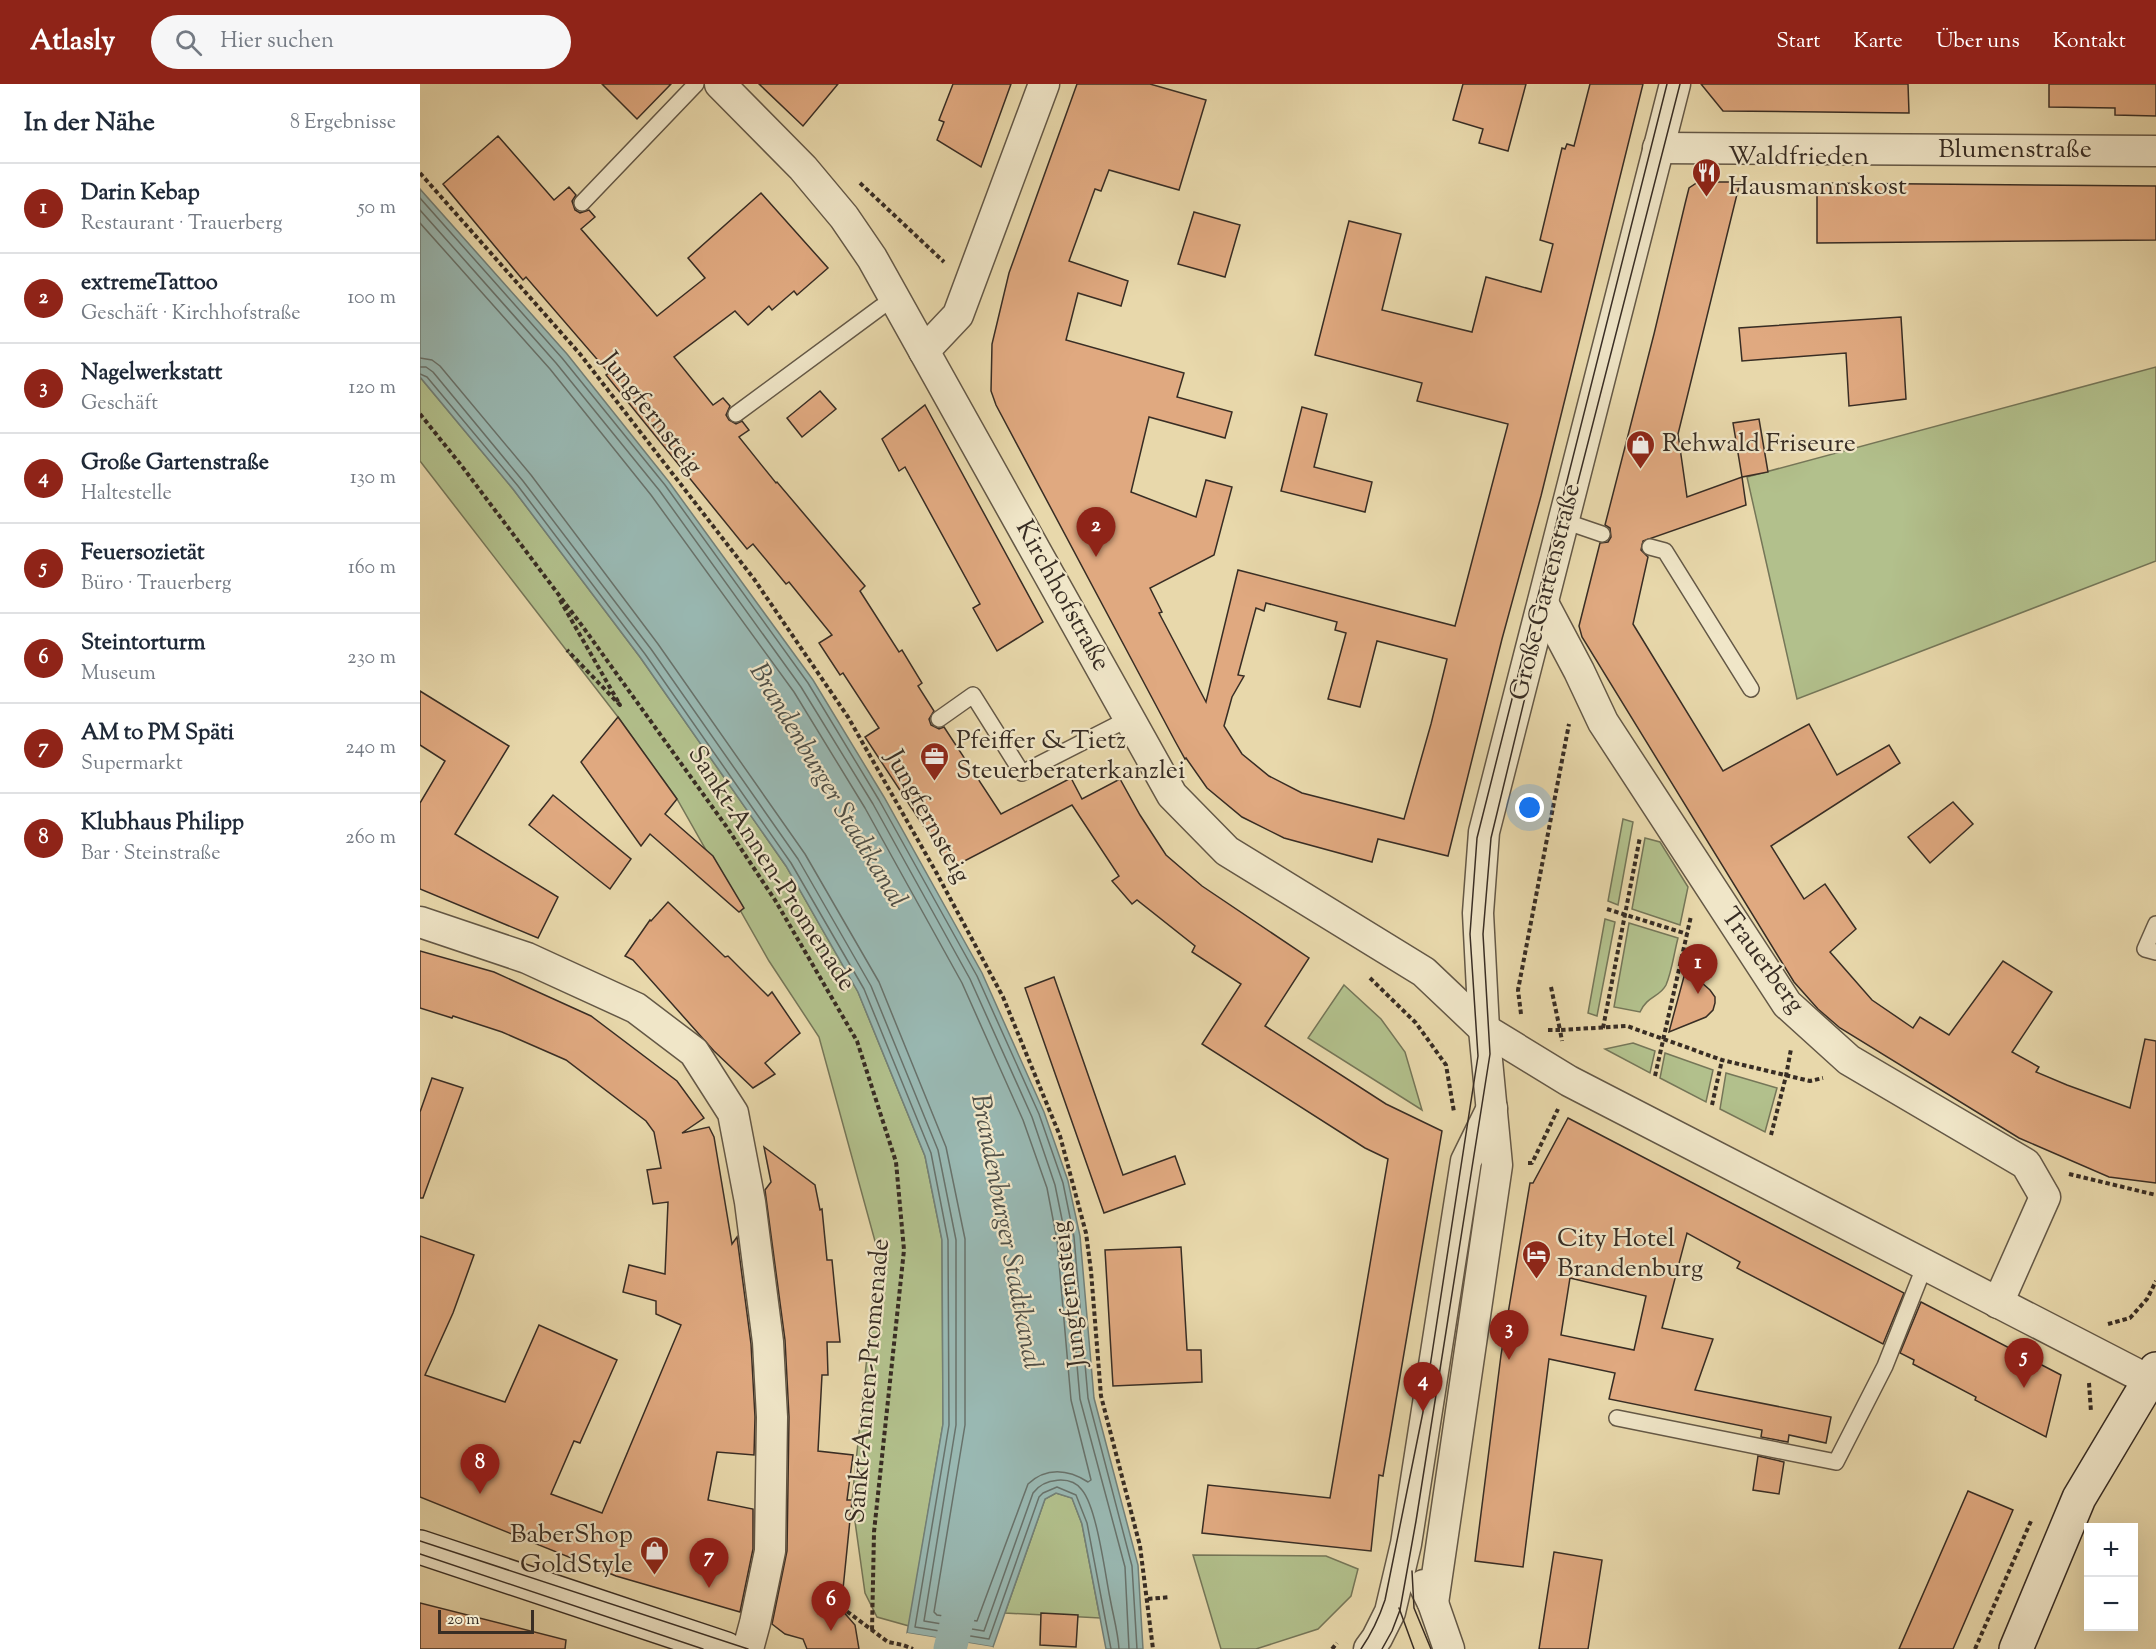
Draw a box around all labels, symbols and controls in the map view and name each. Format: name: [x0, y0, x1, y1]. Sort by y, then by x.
search box: [151, 15, 571, 69]
text: Atlasly: [30, 22, 115, 62]
icon: search: [172, 26, 205, 59]
text: Hier suchen: [220, 26, 334, 58]
text: Start: [1776, 27, 1820, 57]
text: Karte: [1853, 27, 1903, 57]
text: Über uns: [1936, 27, 2020, 57]
text: Kontakt: [2053, 27, 2126, 57]
text: In der Nähe: [24, 105, 155, 142]
text: 8 Ergebnisse: [290, 109, 396, 138]
street label: Blumenstraße: [1938, 132, 2092, 169]
place label: Waldfrieden Hausmannskost: [1728, 139, 1907, 206]
restaurant icon: Waldfrieden Hausmannskost: [1691, 156, 1723, 198]
text: Darin Kebap: [81, 178, 200, 210]
text: 1: [40, 194, 47, 223]
text: 50 m: [358, 194, 396, 223]
text: Restaurant · Trauerberg: [81, 210, 282, 239]
text: extremeTattoo: [81, 268, 218, 300]
text: 2: [39, 284, 48, 313]
text: 100 m: [347, 284, 396, 313]
text: Geschäft · Kirchhofstraße: [81, 300, 301, 329]
street label: Jungfernsteig: [590, 343, 711, 483]
text: Nagelwerkstatt: [81, 358, 222, 390]
text: 3: [39, 374, 48, 403]
text: 120 m: [348, 374, 396, 403]
text: Geschäft: [81, 390, 158, 419]
place label: Rehwald Friseure: [1662, 426, 1856, 463]
shop icon: Rehwald Friseure: [1625, 428, 1657, 470]
text: Große Gartenstraße: [81, 448, 269, 480]
text: 4: [38, 464, 49, 493]
text: 130 m: [350, 464, 396, 493]
text: Haltestelle: [81, 480, 172, 509]
street label: Große Gartenstraße: [1501, 480, 1591, 704]
pin: 2: [1076, 508, 1116, 557]
street label: Kirchhofstraße: [1005, 514, 1119, 678]
text: Feuersozietät: [81, 538, 205, 570]
text: 5: [40, 554, 47, 583]
text: 160 m: [348, 554, 396, 583]
text: Büro · Trauerberg: [81, 570, 232, 599]
text: Steintorturm: [81, 628, 205, 660]
text: 6: [39, 644, 48, 673]
text: 230 m: [347, 644, 396, 673]
water label: Brandenburger Stadtkanal: [738, 656, 916, 916]
text: Museum: [81, 660, 156, 689]
text: AM to PM Späti: [81, 718, 234, 750]
place label: Pfeiffer & Tietz Steuerberaterkanzlei: [956, 723, 1185, 790]
text: 7: [38, 734, 49, 763]
text: 240 m: [345, 734, 396, 763]
street label: Sankt-Annen-Promenade: [678, 739, 864, 999]
office icon: Pfeiffer & Tietz Steuerberaterkanzlei: [919, 740, 951, 782]
street label: Jungfernsteig: [874, 742, 979, 890]
text: Supermarkt: [81, 750, 183, 779]
your location: [1515, 793, 1544, 822]
text: Klubhaus Philipp: [81, 808, 244, 840]
text: 8: [39, 824, 49, 853]
text: 260 m: [345, 824, 396, 853]
text: Bar · Steinstraße: [81, 840, 220, 869]
street label: Trauerberg: [1711, 900, 1813, 1022]
pin: 1: [1678, 944, 1718, 994]
water label: Brandenburger Stadtkanal: [959, 1091, 1051, 1373]
street label: Jungfernsteig: [1043, 1219, 1098, 1371]
place label: City Hotel Brandenburg: [1557, 1221, 1704, 1288]
street label: Sankt-Annen-Promenade: [838, 1237, 900, 1525]
hotel icon: City Hotel Brandenburg: [1520, 1238, 1552, 1280]
pin: 3: [1490, 1310, 1528, 1360]
pin: 5: [2004, 1338, 2044, 1388]
pin: 4: [1404, 1362, 1442, 1412]
pin: 8: [460, 1444, 500, 1494]
place label: BaberShop GoldStyle: [510, 1517, 633, 1584]
map controls: [2084, 1523, 2138, 1631]
button: +: [2084, 1523, 2138, 1577]
shop icon: BaberShop GoldStyle: [638, 1534, 670, 1576]
pin: 7: [690, 1538, 728, 1588]
button: −: [2084, 1577, 2138, 1631]
pin: 6: [812, 1582, 850, 1631]
scale bar: [438, 1607, 534, 1634]
text: 20 m: [447, 1609, 480, 1632]

